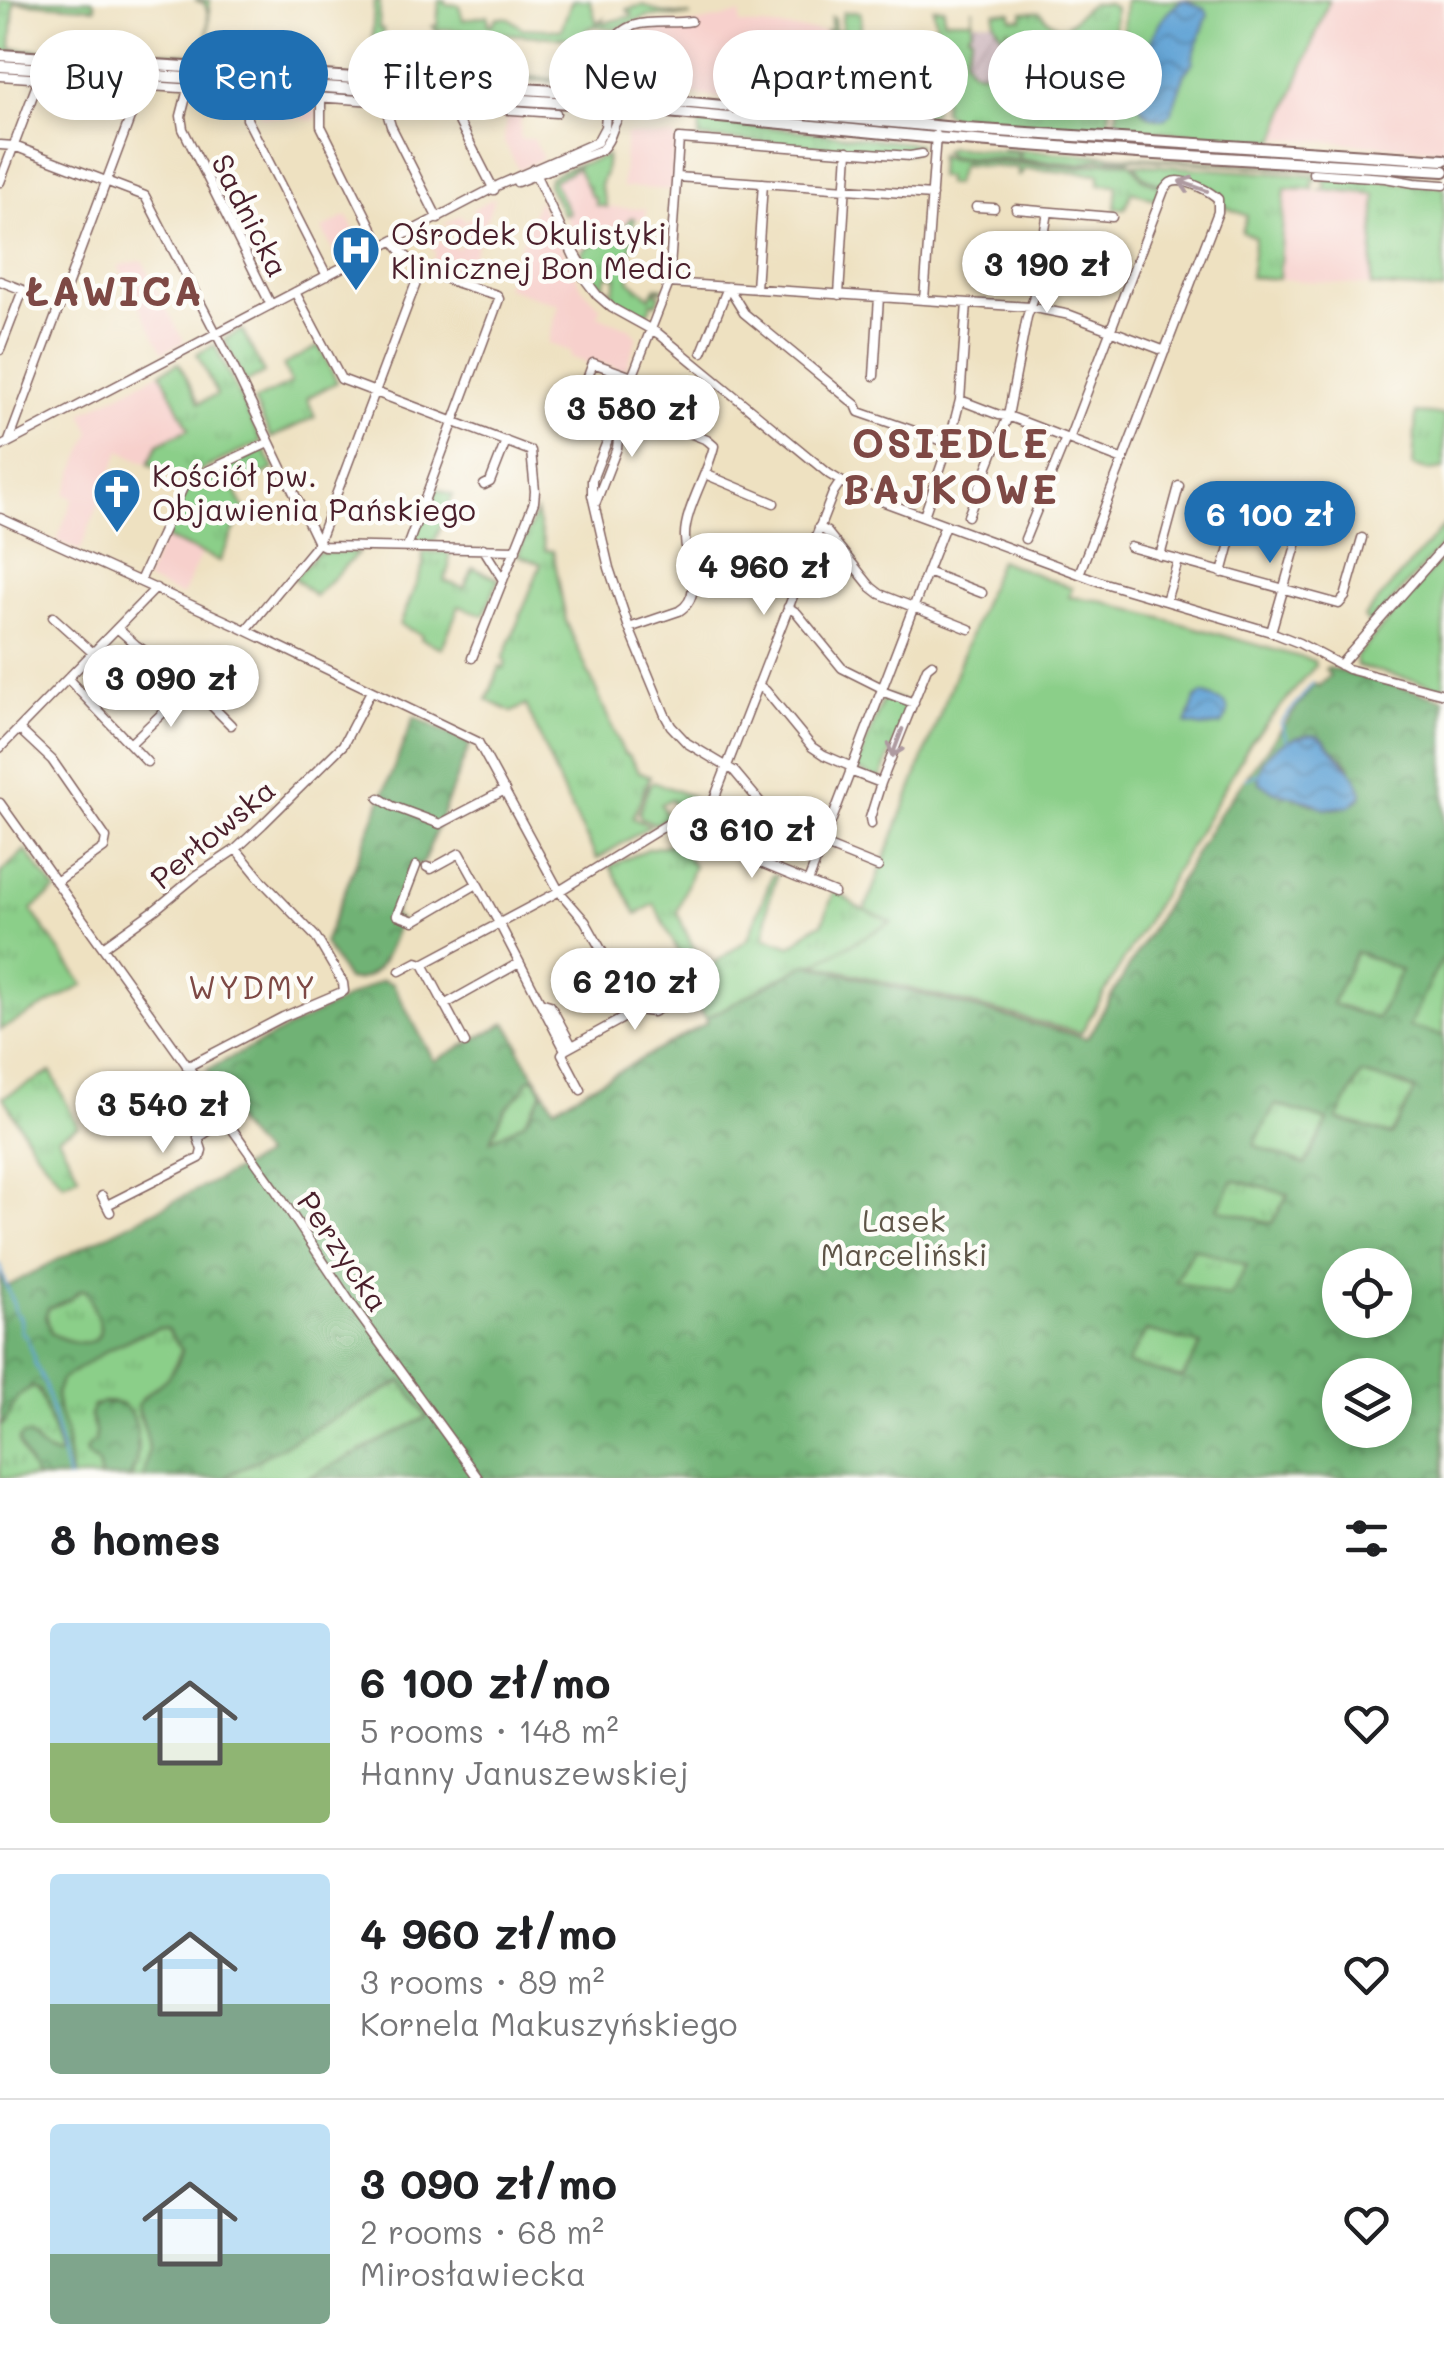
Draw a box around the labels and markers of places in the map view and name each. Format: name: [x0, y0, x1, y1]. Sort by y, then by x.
place label: Ośrodek Okulistyki Klinicznej Bon Medic: [391, 213, 692, 287]
hospital icon: Ośrodek Okulistyki Klinicznej Bon Medic: [330, 224, 382, 292]
pin: 3 190 zł: [944, 231, 1150, 316]
pin: 3 580 zł: [529, 375, 735, 460]
place label: Kościół pw. Objawienia Pańskiego: [152, 455, 476, 529]
church icon: Kościół pw. Objawienia Pańskiego: [91, 466, 143, 534]
pin: 6 100 zł: [1167, 481, 1373, 566]
pin: 4 960 zł: [661, 533, 867, 618]
pin: 3 090 zł: [68, 645, 274, 730]
pin: 3 610 zł: [649, 796, 855, 881]
pin: 6 210 zł: [532, 948, 738, 1033]
pin: 3 540 zł: [60, 1071, 266, 1156]

